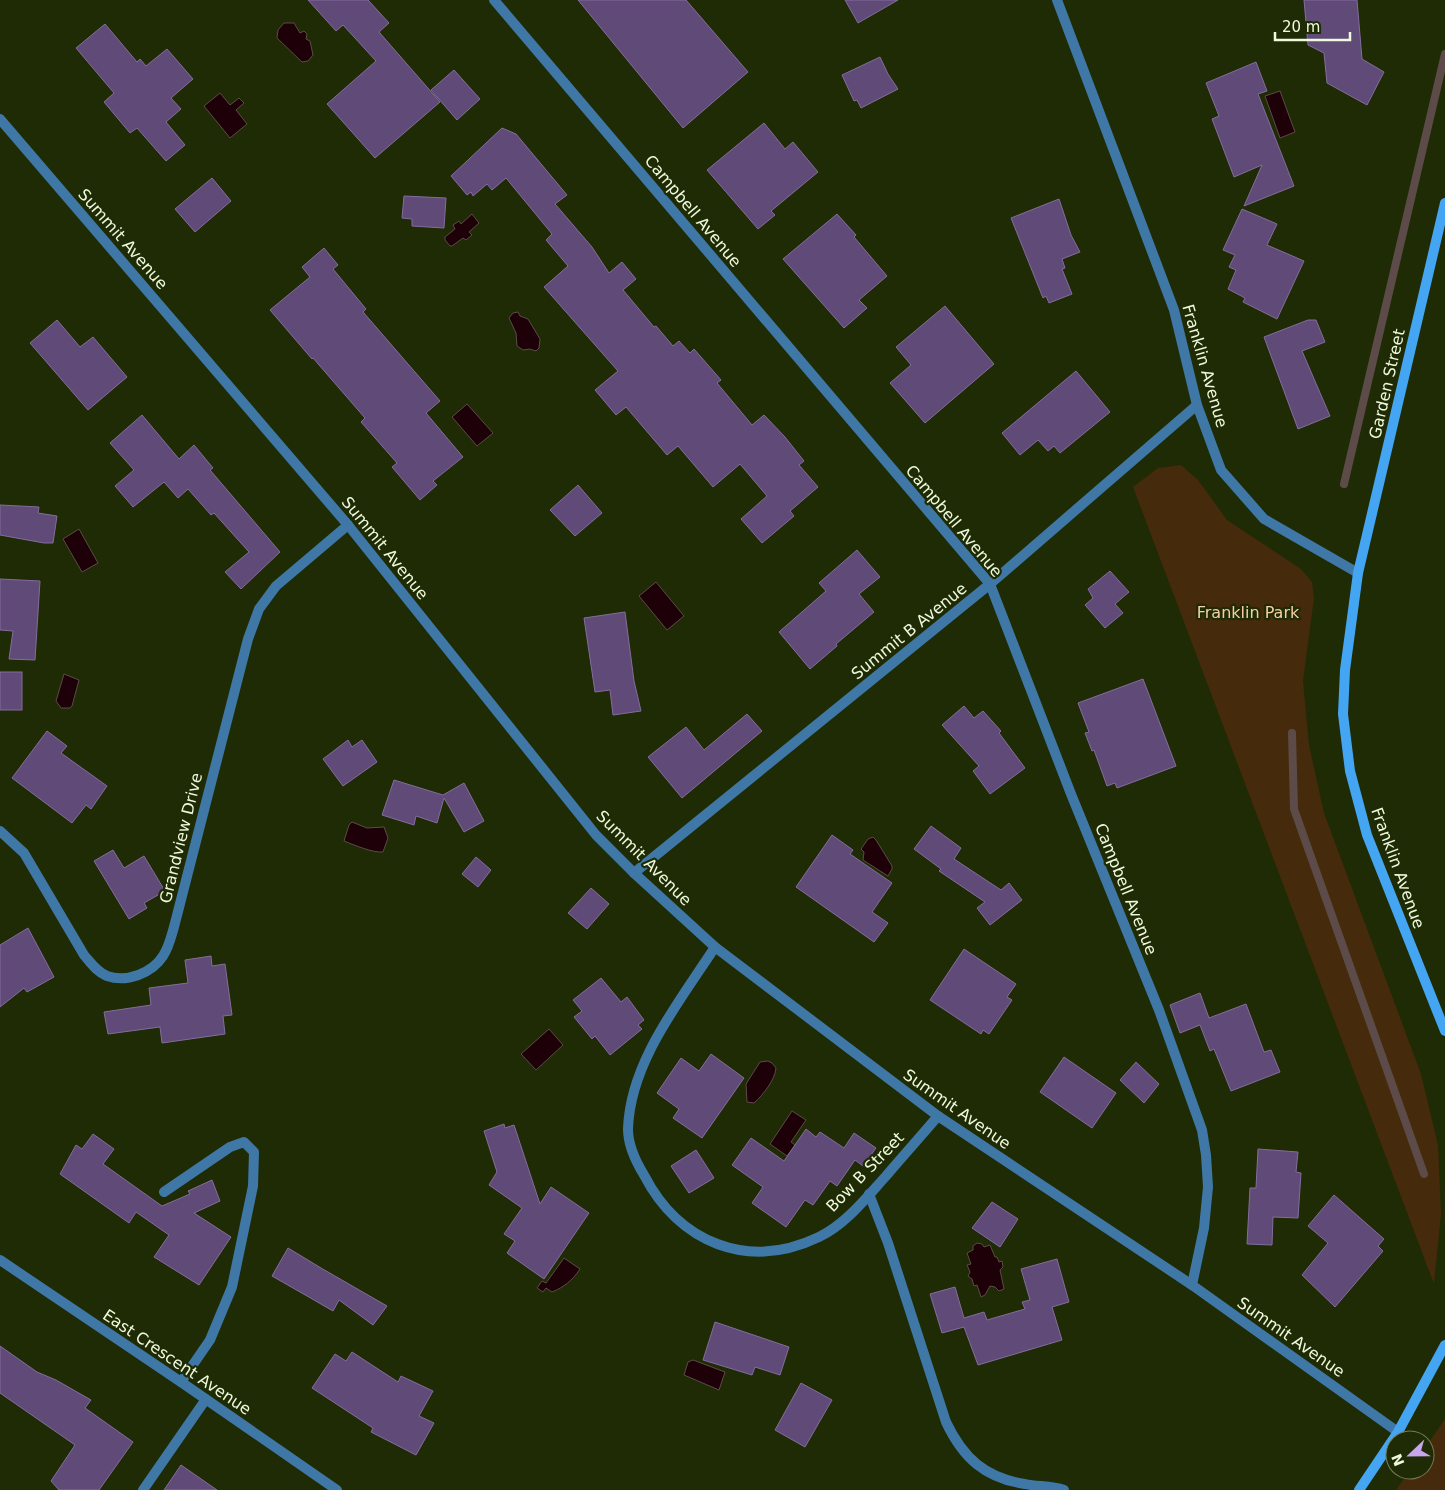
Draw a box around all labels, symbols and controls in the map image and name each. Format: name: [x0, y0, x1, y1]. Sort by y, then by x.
scale bar: [1275, 10, 1350, 42]
text: 20 m: [1282, 18, 1320, 36]
street label: Campbell Avenue: [641, 151, 745, 271]
street label: Summit Avenue: [74, 185, 172, 293]
street label: Franklin Avenue: [1178, 302, 1232, 430]
street label: Garden Street: [1365, 327, 1409, 441]
street label: Campbell Avenue: [902, 461, 1006, 581]
street label: Summit Avenue: [338, 493, 432, 603]
street label: Summit B Avenue: [848, 579, 970, 683]
park label: Franklin Park: [1197, 603, 1300, 622]
street label: Grandview Drive: [156, 771, 206, 905]
street label: Franklin Avenue: [1367, 805, 1429, 931]
street label: Summit Avenue: [592, 806, 696, 910]
street label: Campbell Avenue: [1091, 820, 1161, 958]
street label: Summit Avenue: [900, 1065, 1014, 1153]
street label: Bow B Street: [822, 1128, 908, 1216]
street label: Summit Avenue: [1234, 1293, 1348, 1381]
street label: East Crescent Avenue: [99, 1305, 255, 1419]
north arrow: [1385, 1430, 1435, 1480]
text: N: [1388, 1451, 1408, 1468]

